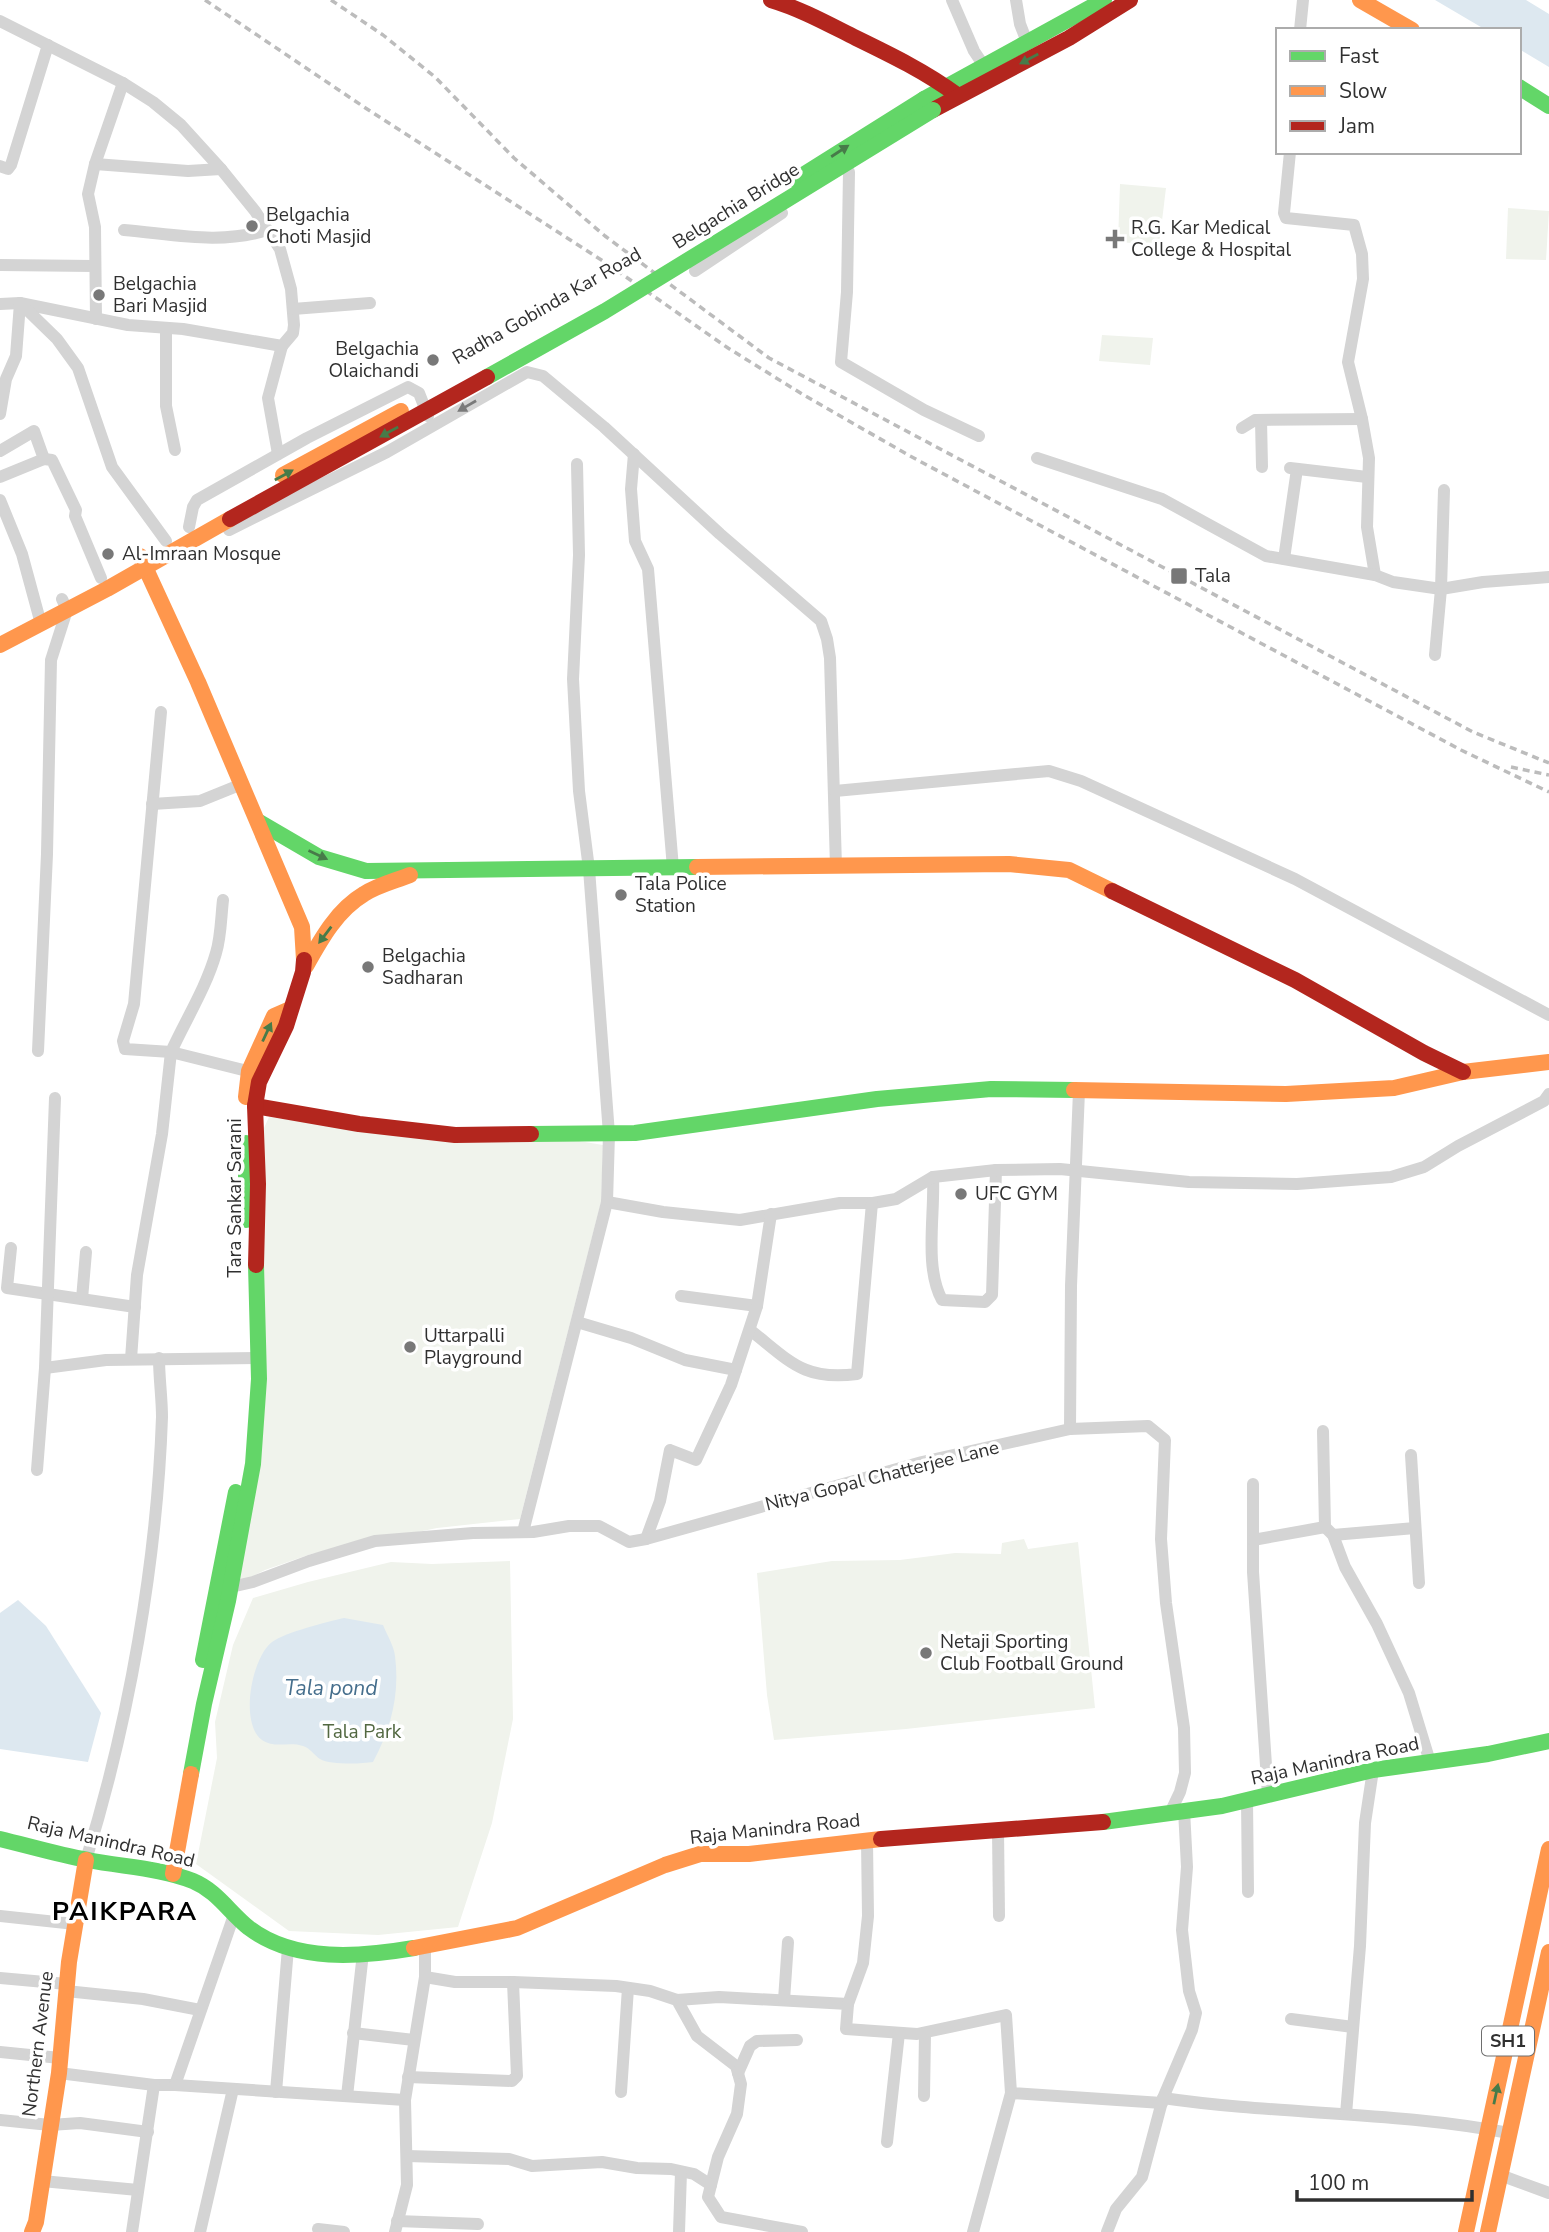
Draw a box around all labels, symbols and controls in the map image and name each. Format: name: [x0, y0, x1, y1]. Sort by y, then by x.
legend: [1276, 28, 1521, 154]
text: Fast: [1339, 42, 1379, 70]
one-way arrow: [1018, 53, 1038, 65]
text: Slow: [1339, 77, 1388, 105]
text: Jam: [1338, 112, 1375, 140]
one-way arrow: [830, 144, 849, 157]
street label: Belgachia Bridge: [668, 157, 804, 255]
place label: Belgachia Choti Masjid: [266, 202, 371, 250]
place label: R.G. Kar Medical College & Hospital: [1131, 215, 1291, 263]
marker: Belgachia Choti Masjid: [244, 218, 260, 234]
marker: R.G. Kar Medical College & Hospital: [1105, 229, 1125, 249]
street label: Radha Gobinda Kar Road: [448, 241, 646, 371]
place label: Belgachia Bari Masjid: [113, 271, 207, 319]
marker: Belgachia Bari Masjid: [91, 287, 107, 303]
place label: Belgachia Olaichandi: [328, 336, 419, 384]
marker: Belgachia Olaichandi: [425, 352, 441, 368]
one-way arrow: [458, 400, 477, 412]
one-way arrow: [380, 426, 399, 438]
one-way arrow: [274, 469, 293, 481]
place label: Al-Imraan Mosque: [122, 541, 281, 567]
marker: Al-Imraan Mosque: [100, 546, 116, 562]
place label: Tala: [1195, 563, 1231, 589]
marker: Tala: [1169, 566, 1189, 586]
one-way arrow: [308, 849, 328, 861]
place label: Tala Police Station: [635, 871, 727, 919]
marker: Tala Police Station: [613, 887, 629, 903]
one-way arrow: [318, 926, 332, 944]
place label: Belgachia Sadharan: [382, 943, 466, 991]
marker: Belgachia Sadharan: [360, 959, 376, 975]
one-way arrow: [261, 1022, 272, 1042]
street label: Tara Sankar Sarani: [222, 1118, 248, 1278]
place label: UFC GYM: [975, 1181, 1058, 1207]
marker: UFC GYM: [953, 1186, 969, 1202]
place label: Uttarpalli Playground: [424, 1323, 522, 1371]
marker: Uttarpalli Playground: [402, 1339, 418, 1355]
street label: Nitya Gopal Chatterjee Lane: [762, 1434, 1002, 1518]
place label: Netaji Sporting Club Football Ground: [940, 1629, 1124, 1677]
marker: Netaji Sporting Club Football Ground: [918, 1645, 934, 1661]
water label: Tala pond: [284, 1674, 378, 1702]
park label: Tala Park: [323, 1719, 402, 1745]
street label: Raja Manindra Road: [1248, 1730, 1422, 1792]
street label: Raja Manindra Road: [688, 1807, 862, 1851]
street label: Raja Manindra Road: [25, 1810, 197, 1874]
district label: PAIKPARA: [52, 1894, 198, 1929]
street label: Northern Avenue: [16, 1970, 60, 2118]
road number: SH1: [1482, 2026, 1534, 2056]
one-way arrow: [1491, 2083, 1502, 2105]
scale bar: [1297, 2158, 1472, 2202]
text: 100 m: [1308, 2169, 1369, 2197]

